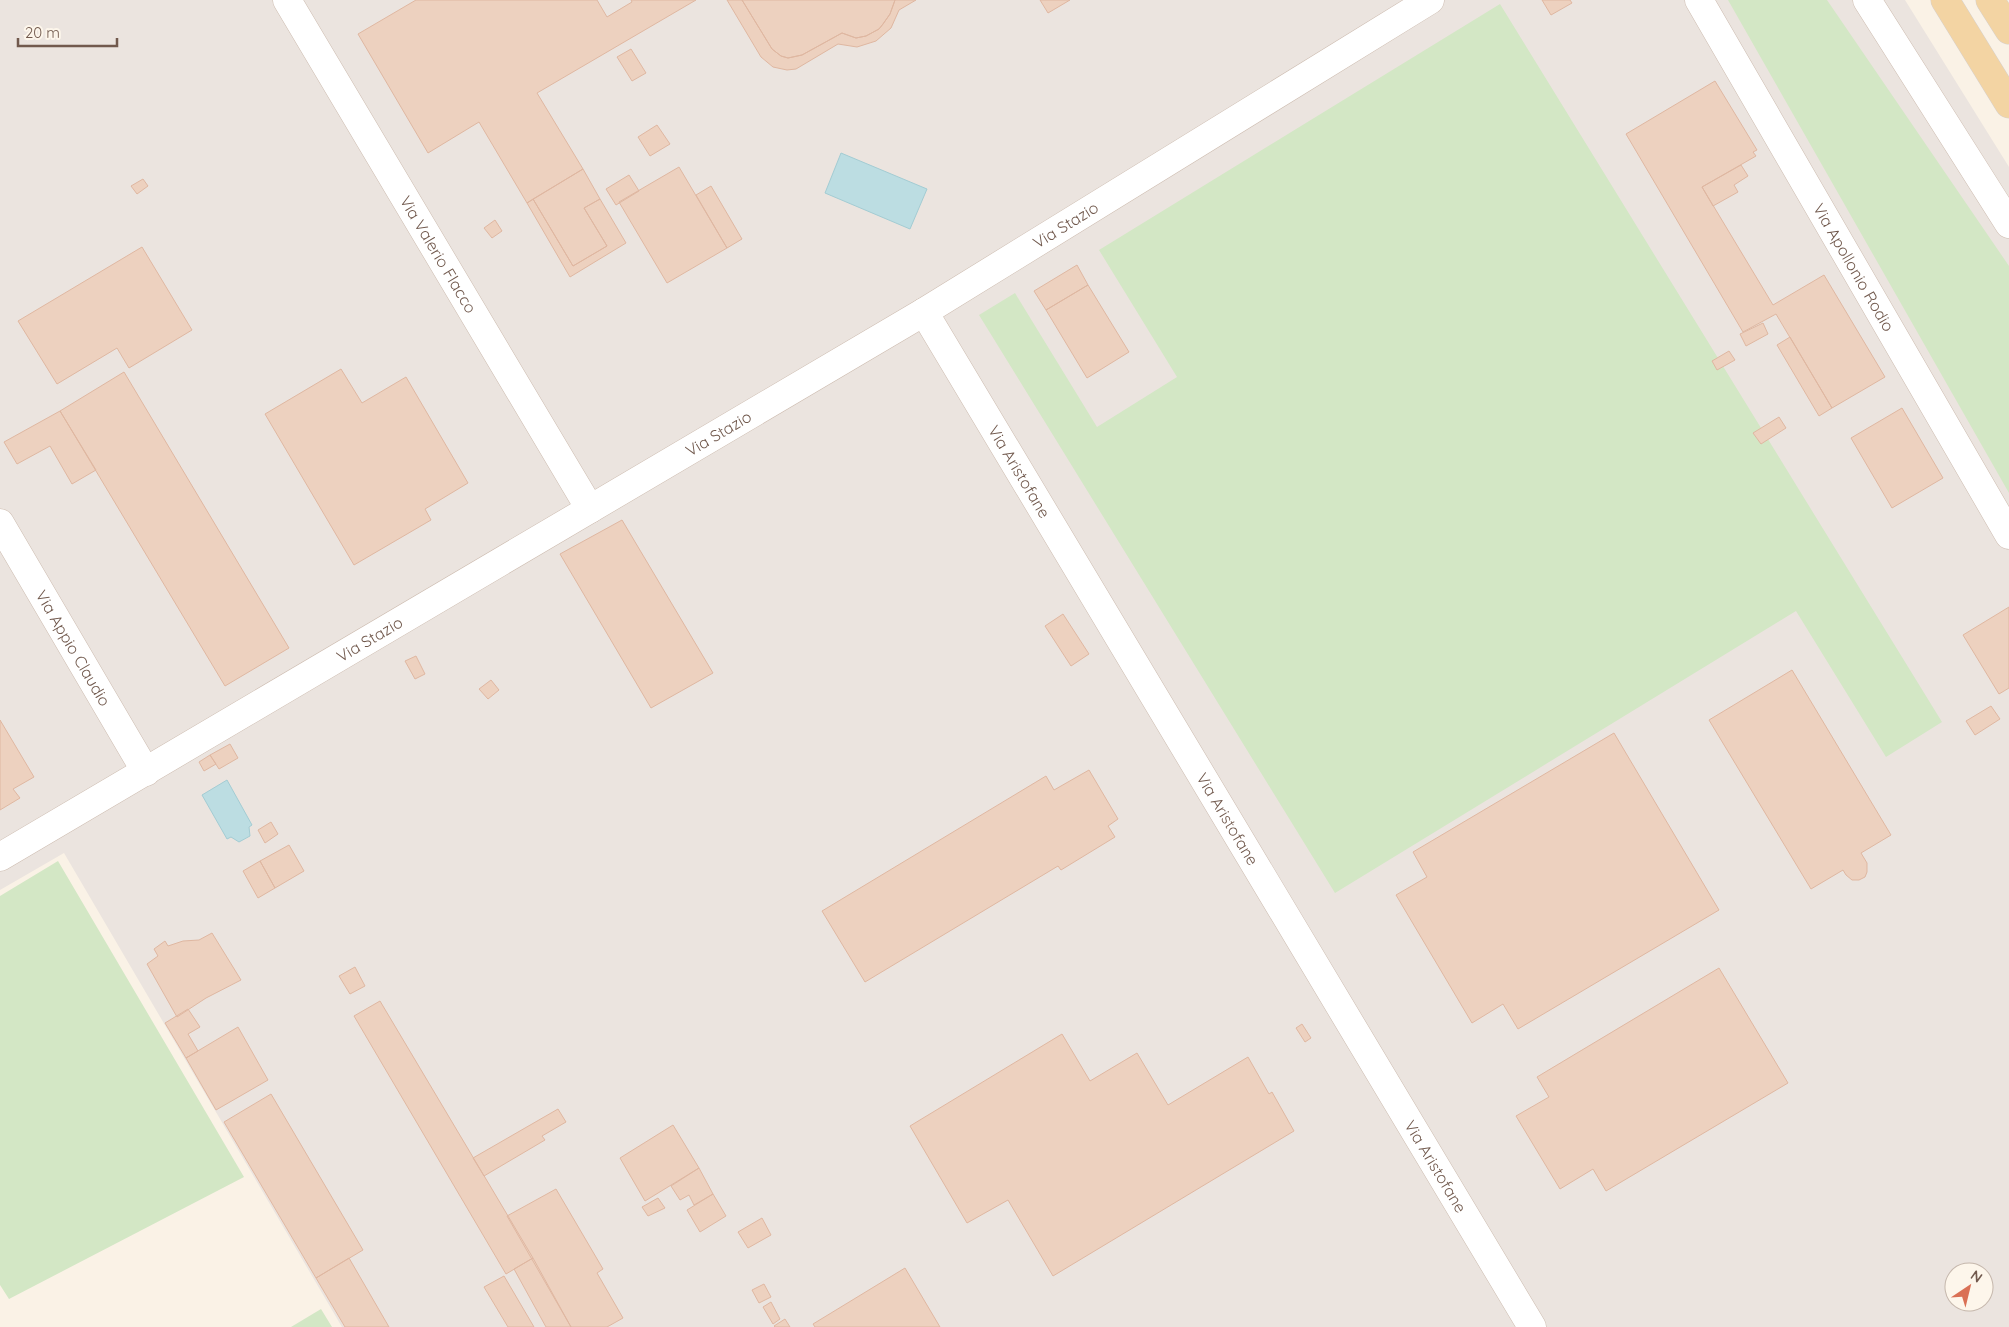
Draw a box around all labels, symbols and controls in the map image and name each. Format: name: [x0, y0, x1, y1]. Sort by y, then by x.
scale bar: [18, 15, 116, 47]
text: 20 m: [25, 23, 60, 42]
street label: Via Valerio Flacco: [396, 192, 481, 317]
street label: Via Stazio: [1029, 197, 1102, 252]
street label: Via Apollonio Rodio: [1809, 200, 1899, 335]
street label: Via Stazio: [682, 406, 755, 460]
street label: Via Aristofane: [984, 422, 1055, 521]
street label: Via Appio Claudio: [32, 587, 115, 710]
street label: Via Stazio: [333, 612, 406, 666]
street label: Via Aristofane: [1192, 769, 1263, 869]
street label: Via Aristofane: [1400, 1116, 1471, 1216]
north arrow: [1944, 1262, 1994, 1312]
text: N: [1967, 1266, 1986, 1287]

